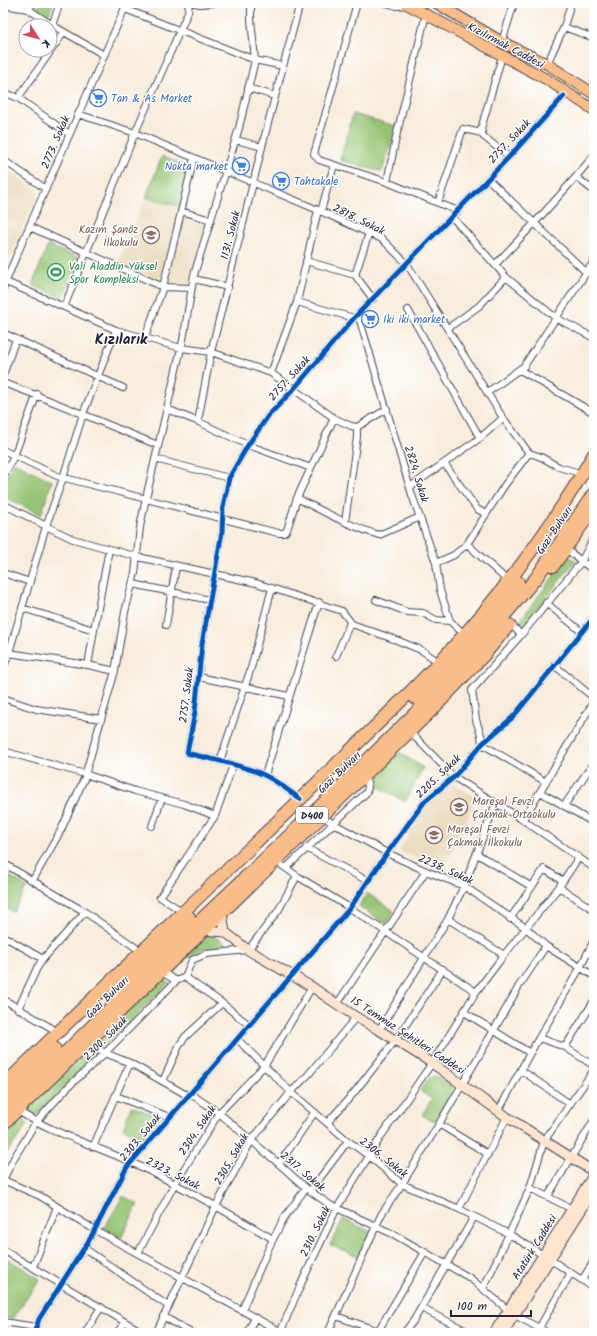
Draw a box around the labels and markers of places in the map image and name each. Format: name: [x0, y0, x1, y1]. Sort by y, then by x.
supermarket icon: Tan & As Market: [88, 88, 108, 108]
place label: Tan & As Market: [111, 90, 193, 108]
supermarket icon: Nokta market: [231, 156, 251, 176]
place label: Nokta market: [165, 158, 229, 176]
supermarket icon: Tahtakale: [271, 171, 291, 191]
place label: Tahtakale: [294, 173, 338, 191]
place label: Kazım Şanöz İlkokulu: [79, 221, 139, 252]
school or university icon: Kazım Şanöz İlkokulu: [141, 225, 161, 245]
place label: Vali Aladdin Yüksel Spor Kompleksi: [69, 258, 158, 289]
sports icon: Vali Aladdin Yüksel Spor Kompleksi: [46, 262, 66, 282]
supermarket icon: Iki iki market: [360, 309, 380, 329]
place label: Iki iki market: [383, 311, 446, 329]
place label: Mareşal Fevzi Çakmak Ortaokulu: [472, 793, 556, 824]
school or university icon: Mareşal Fevzi Çakmak Ortaokulu: [449, 797, 469, 817]
place label: Mareşal Fevzi Çakmak İlkokulu: [447, 821, 523, 852]
school or university icon: Mareşal Fevzi Çakmak İlkokulu: [424, 825, 444, 845]

